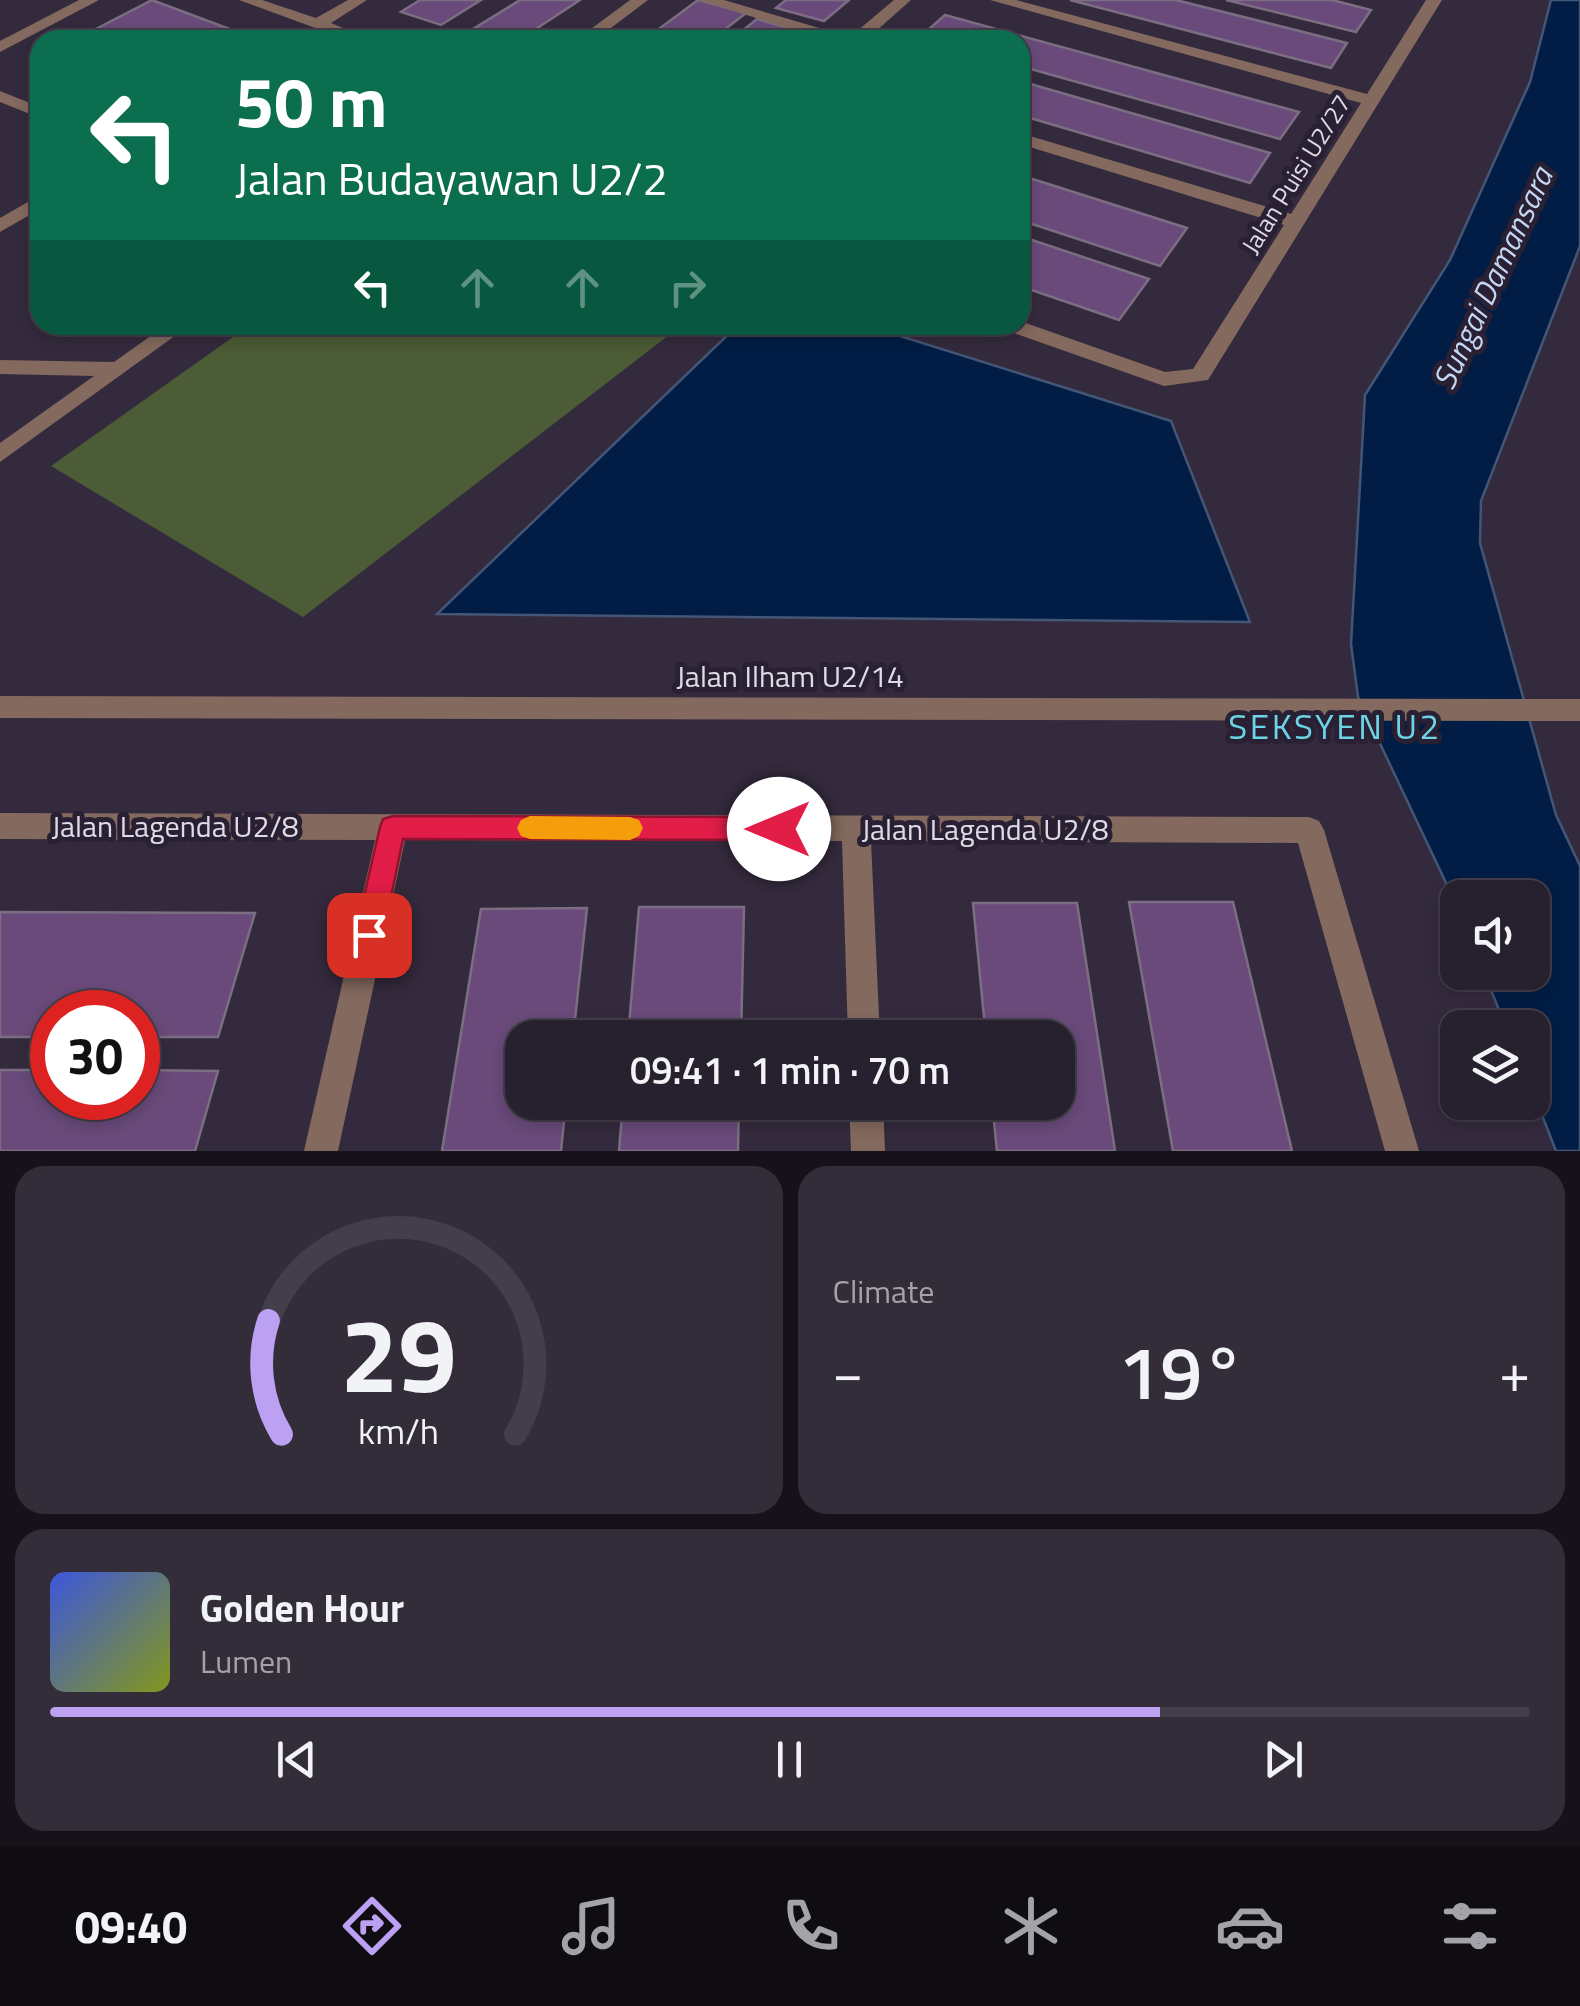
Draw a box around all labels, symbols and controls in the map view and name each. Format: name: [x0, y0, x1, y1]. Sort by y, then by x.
text: 50 m: [235, 48, 388, 154]
icon: left: [70, 70, 200, 200]
street label: Jalan Puisi U2/27: [1232, 87, 1360, 261]
text: Jalan Budayawan U2/2: [235, 144, 668, 212]
water label: Sungai Damansara: [1420, 157, 1565, 397]
icon: left: [345, 260, 400, 315]
icon: ahead: [450, 260, 505, 315]
icon: ahead: [555, 260, 610, 315]
icon: right: [660, 260, 715, 315]
street label: Jalan Ilham U2/14: [676, 653, 904, 699]
district label: SEKSYEN U2: [1228, 699, 1442, 753]
position arrow: [727, 777, 831, 881]
street label: Jalan Lagenda U2/8: [51, 803, 299, 849]
street label: Jalan Lagenda U2/8: [861, 806, 1109, 852]
map controls: [1440, 880, 1550, 1120]
button: sound: [1440, 880, 1550, 990]
pin: [327, 893, 412, 978]
icon: arrive: [342, 908, 397, 963]
speed limit sign: 30: [30, 990, 160, 1120]
button: layers: [1440, 1010, 1550, 1120]
text: 09:41 · 1 min · 70 m: [630, 1041, 950, 1099]
text: Climate: [833, 1267, 934, 1315]
text: 29: [341, 1274, 457, 1432]
text: 19°: [1118, 1314, 1244, 1428]
text: −: [833, 1330, 863, 1413]
text: +: [1499, 1330, 1530, 1413]
text: km/h: [358, 1403, 439, 1458]
text: Golden Hour: [200, 1579, 404, 1637]
text: Lumen: [200, 1637, 292, 1685]
icon: previous: [269, 1732, 324, 1787]
icon: pause: [762, 1732, 817, 1787]
icon: next: [1256, 1732, 1311, 1787]
icon: directions: [337, 1891, 407, 1961]
icon: music: [556, 1891, 626, 1961]
icon: phone: [776, 1891, 846, 1961]
icon: climate: [996, 1891, 1066, 1961]
icon: car: [1215, 1891, 1285, 1961]
icon: filters: [1435, 1891, 1505, 1961]
text: 09:40: [75, 1892, 187, 1960]

